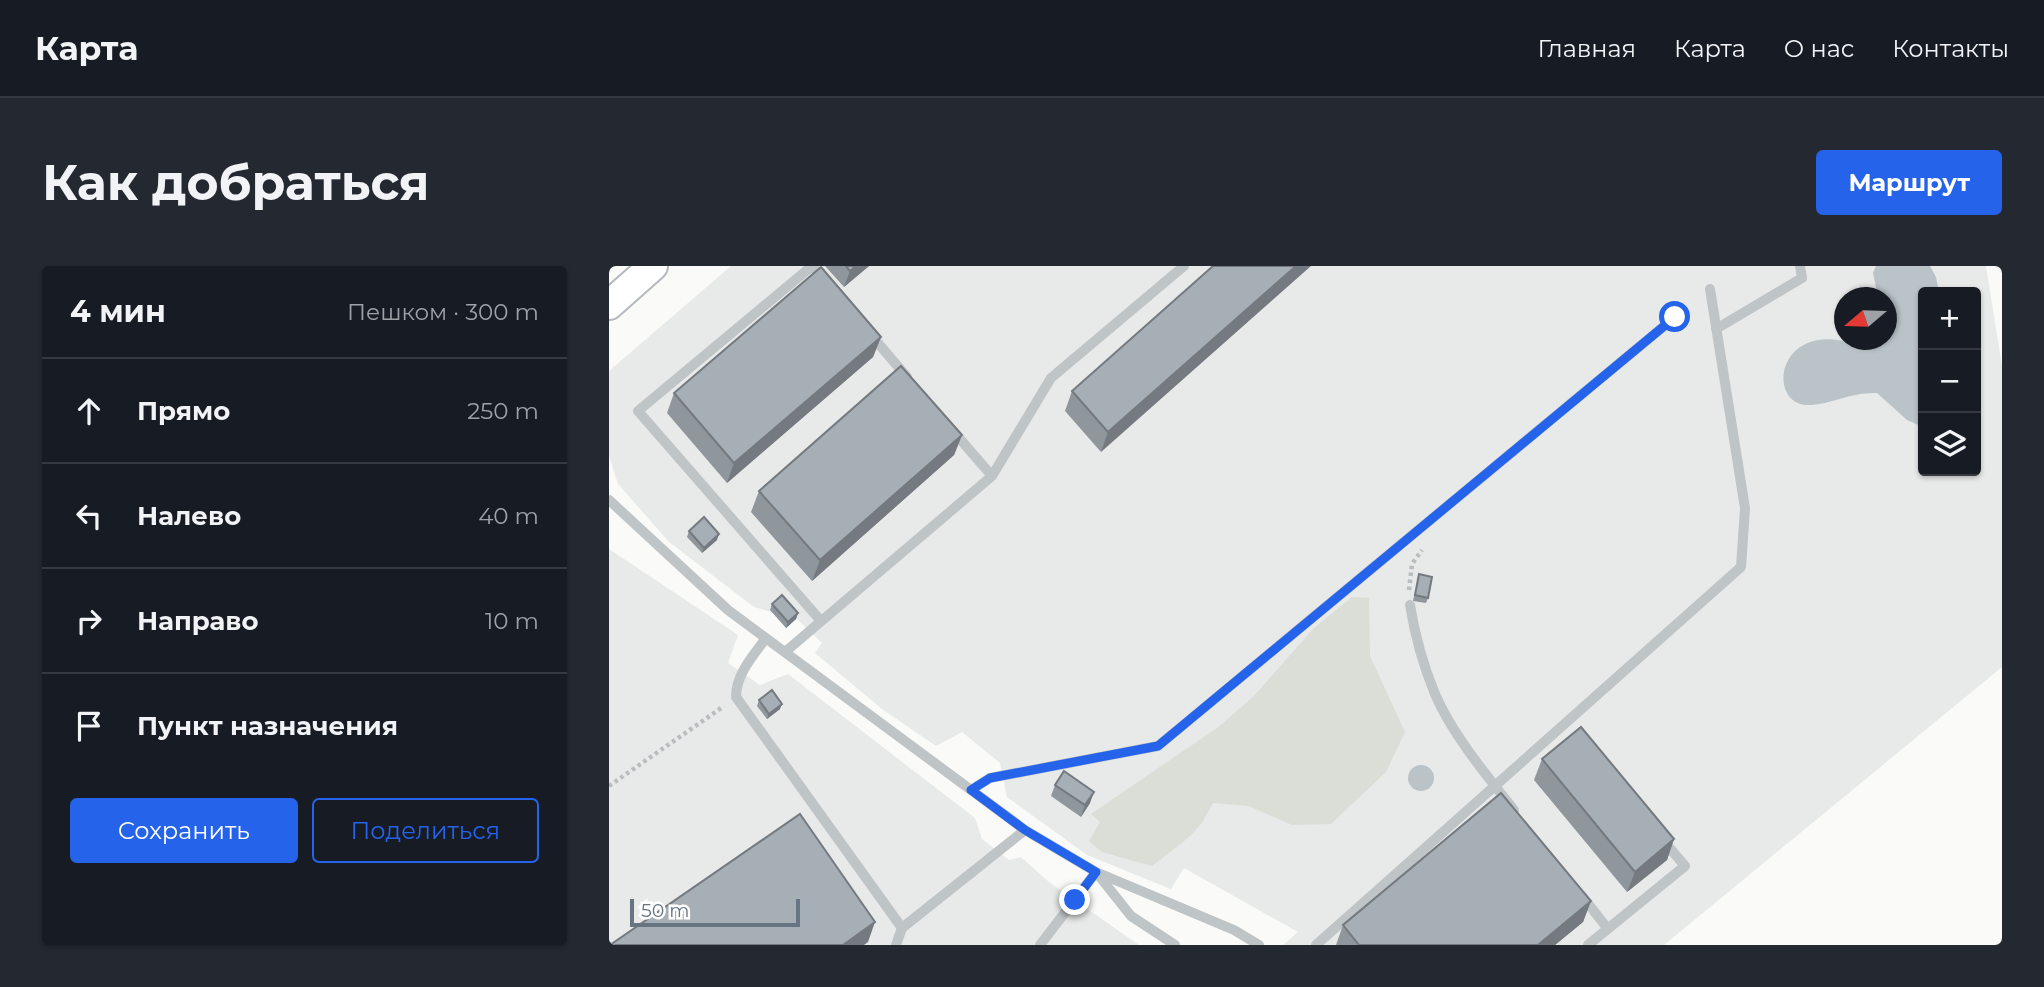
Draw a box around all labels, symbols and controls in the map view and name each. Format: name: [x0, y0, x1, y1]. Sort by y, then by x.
text: Карта: [35, 28, 138, 68]
text: Главная: [1538, 34, 1636, 63]
text: Карта: [1674, 34, 1746, 63]
text: О нас: [1784, 34, 1854, 63]
text: Контакты: [1892, 34, 2009, 63]
button: Маршрут: [1816, 150, 2002, 215]
text: Как добраться: [42, 153, 430, 212]
north arrow: [1834, 287, 1897, 350]
map controls: [1918, 287, 1981, 476]
button: +: [1918, 287, 1981, 350]
text: 4 мин: [70, 293, 166, 330]
text: Пешком · 300 m: [347, 298, 539, 326]
route start: [1659, 301, 1690, 332]
button: −: [1918, 350, 1981, 413]
icon: ahead: [70, 392, 108, 430]
text: Прямо: [137, 395, 230, 427]
text: 250 m: [467, 397, 539, 425]
button: layers: [1918, 413, 1981, 476]
icon: left: [70, 497, 108, 535]
text: Налево: [137, 500, 241, 532]
text: 40 m: [478, 502, 539, 530]
icon: right: [70, 602, 108, 640]
text: Направо: [137, 605, 258, 637]
text: 10 m: [485, 607, 539, 635]
icon: arrive: [70, 707, 108, 745]
text: Пункт назначения: [137, 710, 398, 742]
button: Сохранить: [70, 798, 298, 863]
button: Поделиться: [312, 798, 539, 863]
route end: [1059, 884, 1090, 915]
scale bar: [630, 896, 800, 928]
text: 50 m: [641, 899, 689, 922]

